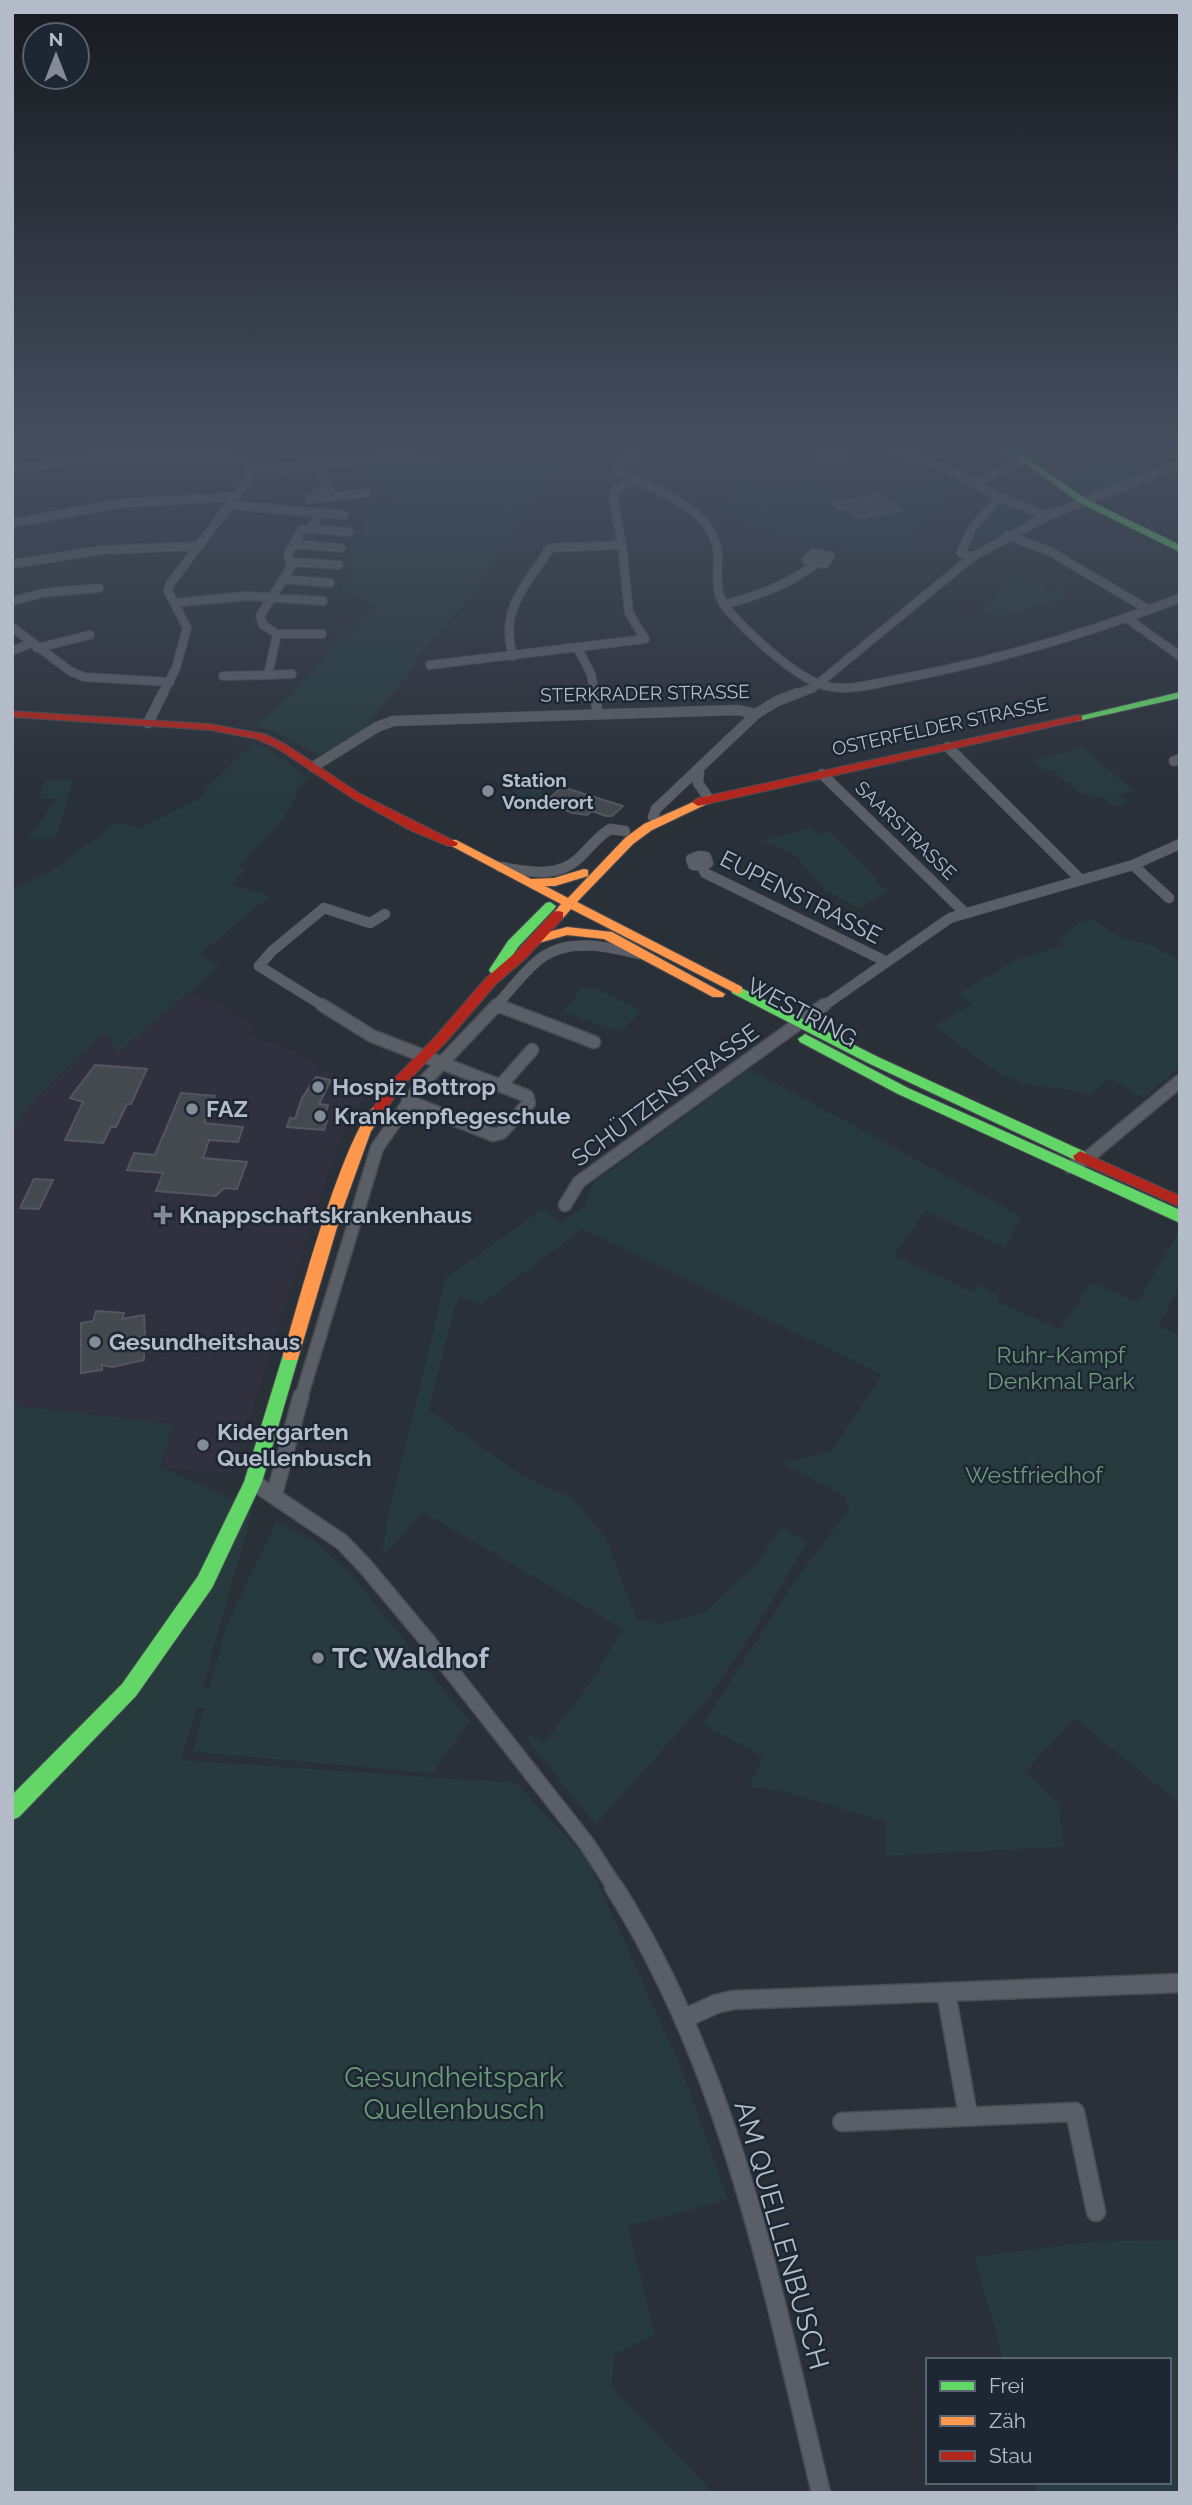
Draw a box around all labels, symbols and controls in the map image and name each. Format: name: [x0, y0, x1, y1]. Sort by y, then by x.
north arrow: [21, 21, 91, 91]
text: N: [49, 28, 63, 50]
street label: STERKRADER STRASSE: [540, 680, 750, 706]
street label: OSTERFELDER STRASSE: [830, 692, 1050, 760]
place label: Station Vonderort: [502, 769, 594, 813]
street label: SAARSTRASSE: [851, 776, 961, 884]
marker: Station Vonderort: [480, 783, 496, 799]
street label: EUPENSTRASSE: [716, 844, 886, 949]
street label: WESTRING: [743, 971, 862, 1052]
street label: SCHÜTZENSTRASSE: [566, 1018, 763, 1171]
place label: Hospiz Bottrop: [332, 1073, 496, 1100]
marker: Hospiz Bottrop: [310, 1079, 326, 1095]
place label: FAZ: [206, 1095, 248, 1122]
marker: FAZ: [184, 1101, 200, 1117]
place label: Krankenpflegeschule: [334, 1102, 571, 1129]
marker: Krankenpflegeschule: [312, 1108, 328, 1124]
place label: Knappschaftskrankenhaus: [179, 1201, 472, 1228]
marker: Knappschaftskrankenhaus: [153, 1205, 173, 1225]
place label: Gesundheitshaus: [109, 1328, 300, 1355]
marker: Gesundheitshaus: [87, 1334, 103, 1350]
park label: Ruhr-Kampf Denkmal Park: [987, 1341, 1135, 1394]
place label: Kidergarten Quellenbusch: [217, 1418, 372, 1471]
marker: Kidergarten Quellenbusch: [195, 1437, 211, 1453]
park label: Westfriedhof: [965, 1461, 1104, 1488]
place label: TC Waldhof: [332, 1642, 490, 1675]
marker: TC Waldhof: [310, 1650, 326, 1666]
park label: Gesundheitspark Quellenbusch: [344, 2061, 564, 2126]
street label: AM QUELLENBUSCH: [727, 2097, 836, 2373]
legend: [926, 2358, 1171, 2484]
text: Frei: [989, 2373, 1025, 2398]
text: Zäh: [989, 2408, 1026, 2433]
text: Stau: [989, 2443, 1033, 2468]

